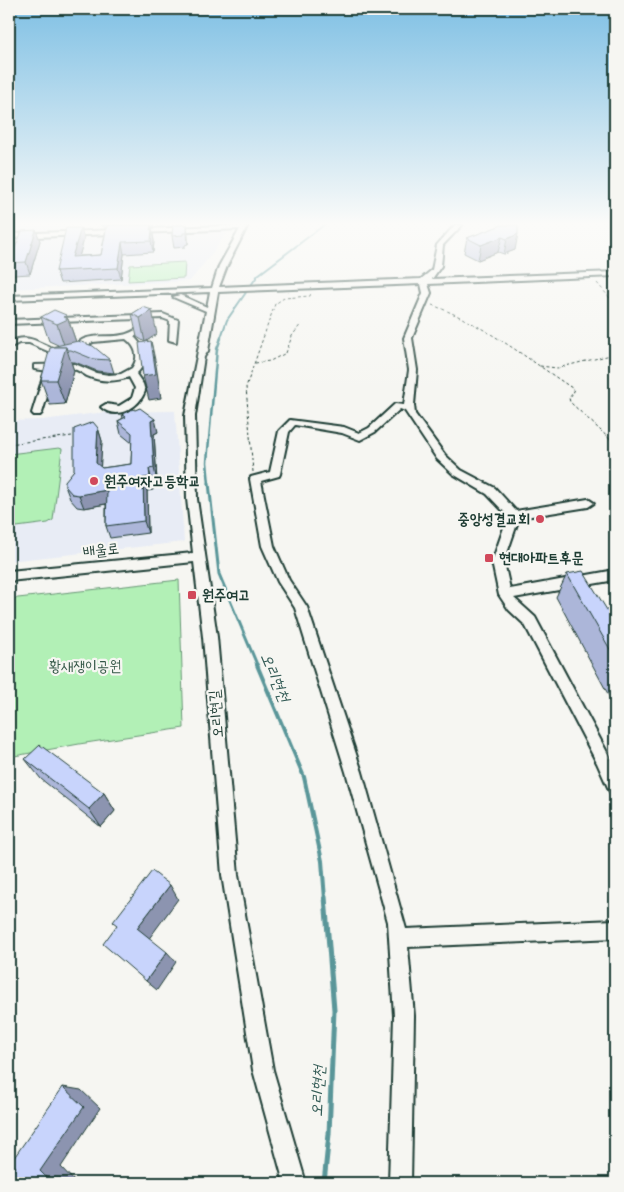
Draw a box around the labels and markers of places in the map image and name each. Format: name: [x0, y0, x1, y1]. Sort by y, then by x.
place label: 원주여자고등학교: [104, 472, 201, 492]
marker: 원주여자고등학교: [88, 475, 100, 487]
place label: 중앙성결교회: [458, 510, 530, 530]
marker: 중앙성결교회: [534, 513, 546, 525]
place label: 현대아파트후문: [499, 549, 584, 569]
marker: 현대아파트후문: [483, 552, 495, 564]
place label: 원주여고: [202, 586, 250, 606]
marker: 원주여고: [186, 589, 198, 601]

